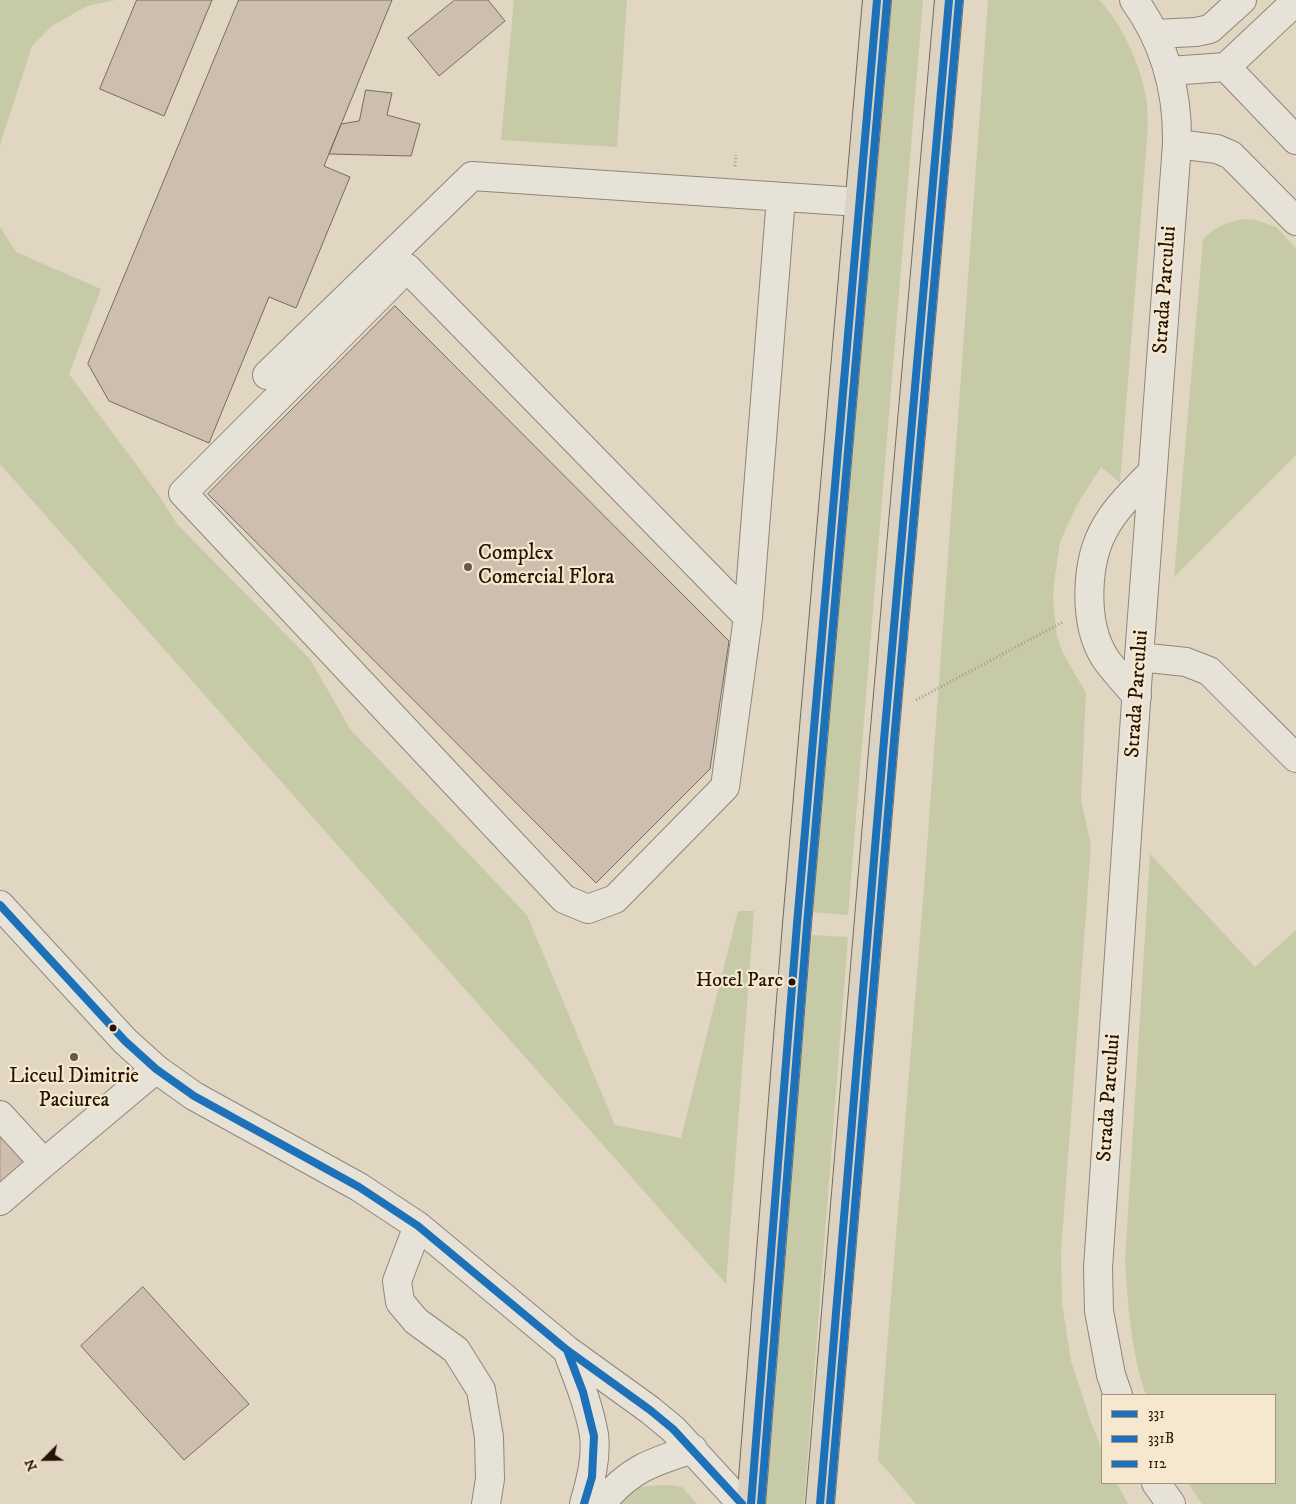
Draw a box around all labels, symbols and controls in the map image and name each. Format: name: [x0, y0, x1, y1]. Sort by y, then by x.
street label: Strada Parcului: [1149, 225, 1183, 355]
place label: Complex Comercial Flora: [478, 542, 614, 592]
marker: Complex Comercial Flora: [462, 561, 474, 573]
street label: Strada Parcului: [1121, 629, 1155, 759]
place label: Hotel Parc: [696, 970, 783, 994]
marker: Hotel Parc: [787, 977, 797, 987]
unlabelled marker: [108, 1023, 118, 1033]
street label: Strada Parcului: [1093, 1033, 1127, 1163]
marker: Liceul Dimitrie Paciurea: [68, 1051, 80, 1063]
place label: Liceul Dimitrie Paciurea: [9, 1065, 139, 1115]
legend: [1101, 1394, 1276, 1484]
text: 331: [1148, 1404, 1165, 1423]
text: 331B: [1148, 1429, 1174, 1448]
north arrow: [20, 1434, 70, 1484]
text: 112: [1148, 1454, 1166, 1473]
text: N: [21, 1456, 42, 1474]

